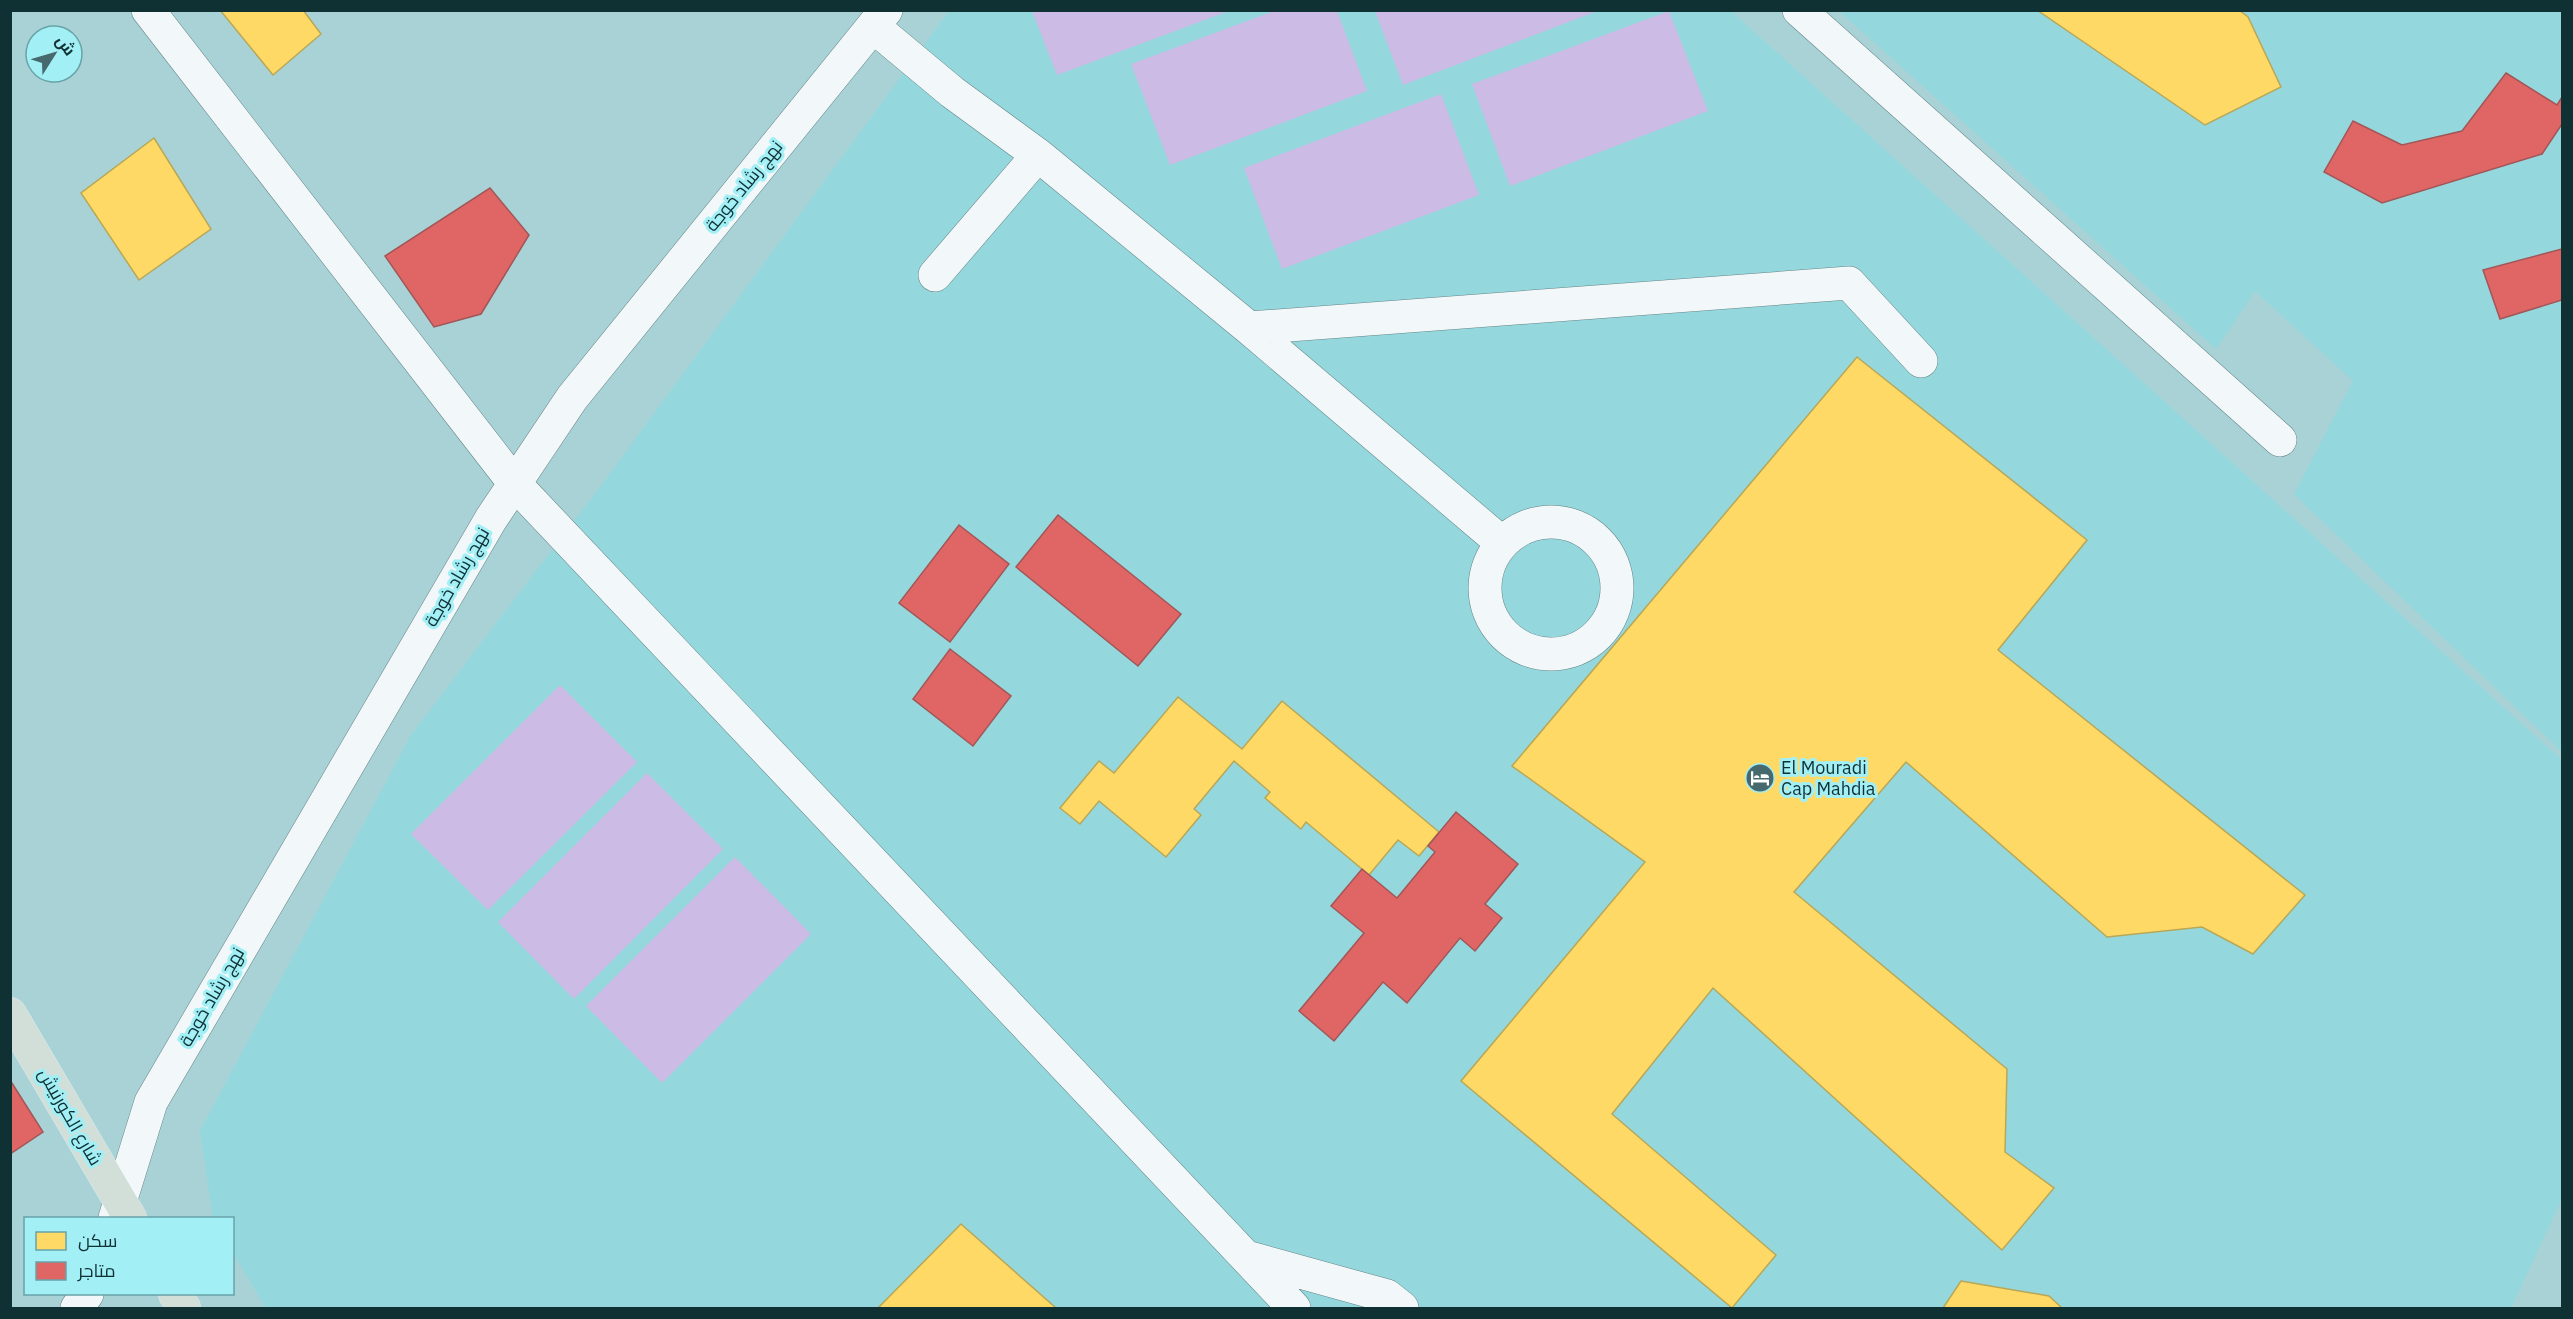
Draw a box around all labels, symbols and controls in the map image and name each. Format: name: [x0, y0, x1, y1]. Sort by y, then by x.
north arrow: [24, 24, 84, 84]
text: ش: [52, 31, 80, 59]
street label: نهج رشاد خوجة: [700, 135, 788, 237]
street label: نهج رشاد خوجة: [419, 523, 495, 631]
place label: El Mouradi Cap Mahdia: [1781, 756, 1876, 800]
hotel icon: El Mouradi Cap Mahdia: [1744, 762, 1776, 794]
street label: نهج رشاد خوجة: [174, 943, 250, 1051]
street label: شارع الكورنيش: [32, 1064, 108, 1170]
legend: [24, 1217, 234, 1295]
text: سكن: [78, 1229, 117, 1252]
text: متاجر: [77, 1259, 116, 1282]

